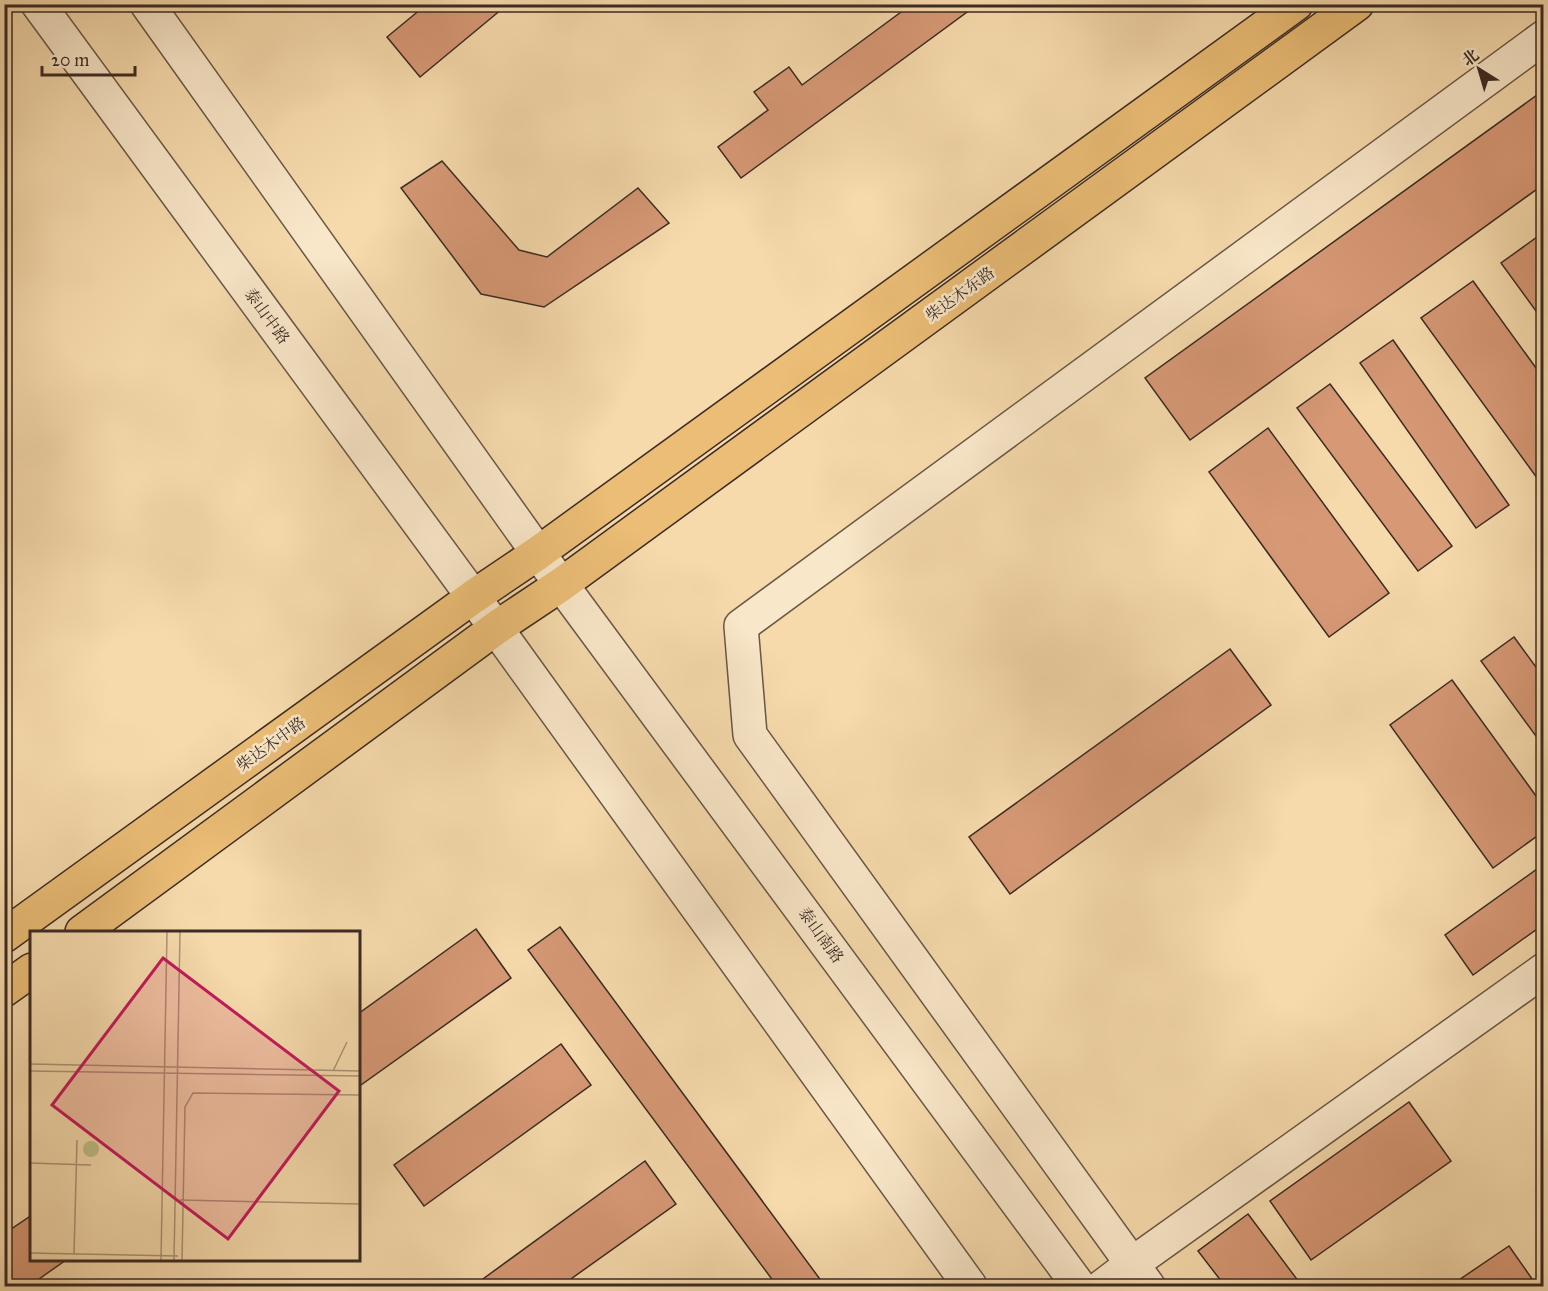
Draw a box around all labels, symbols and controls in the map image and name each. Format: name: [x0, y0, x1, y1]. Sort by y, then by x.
scale bar: [42, 39, 135, 77]
north arrow: [1449, 39, 1509, 99]
text: 北: [1458, 45, 1482, 70]
text: 20 m: [51, 49, 89, 71]
street label: 柴达木东路: [922, 263, 998, 325]
street label: 泰山中路: [241, 285, 293, 347]
street label: 柴达木中路: [233, 713, 309, 775]
street label: 泰山南路: [795, 904, 847, 966]
inset map: [30, 931, 360, 1261]

